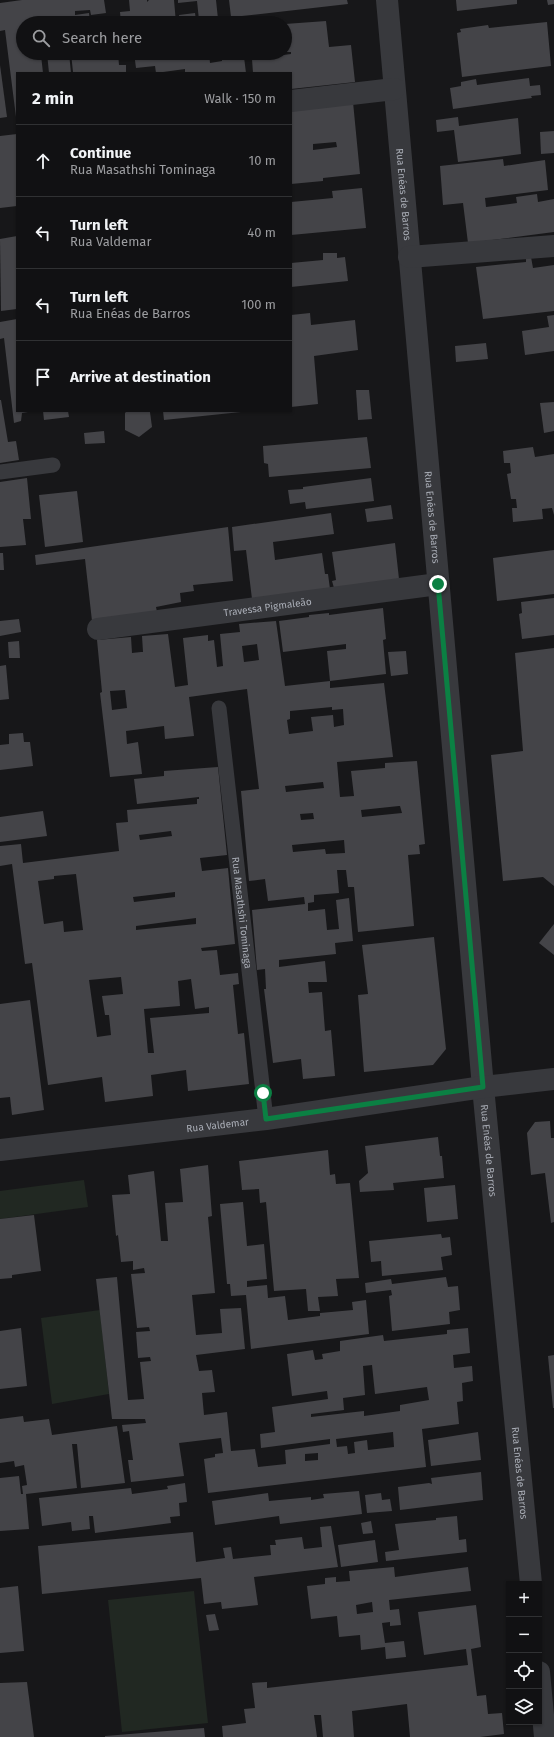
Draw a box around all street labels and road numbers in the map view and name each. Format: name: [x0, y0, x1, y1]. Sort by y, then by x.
street label: Rua Enéas de Barros: [393, 148, 413, 241]
street label: Rua Enéas de Barros: [422, 470, 442, 564]
street label: Travessa Pigmaleão: [223, 596, 313, 619]
street label: Rua Masathshi Tominaga: [229, 856, 254, 969]
street label: Rua Enéas de Barros: [478, 1104, 499, 1198]
street label: Rua Valdemar: [186, 1116, 250, 1135]
street label: Rua Enéas de Barros: [509, 1426, 530, 1520]

